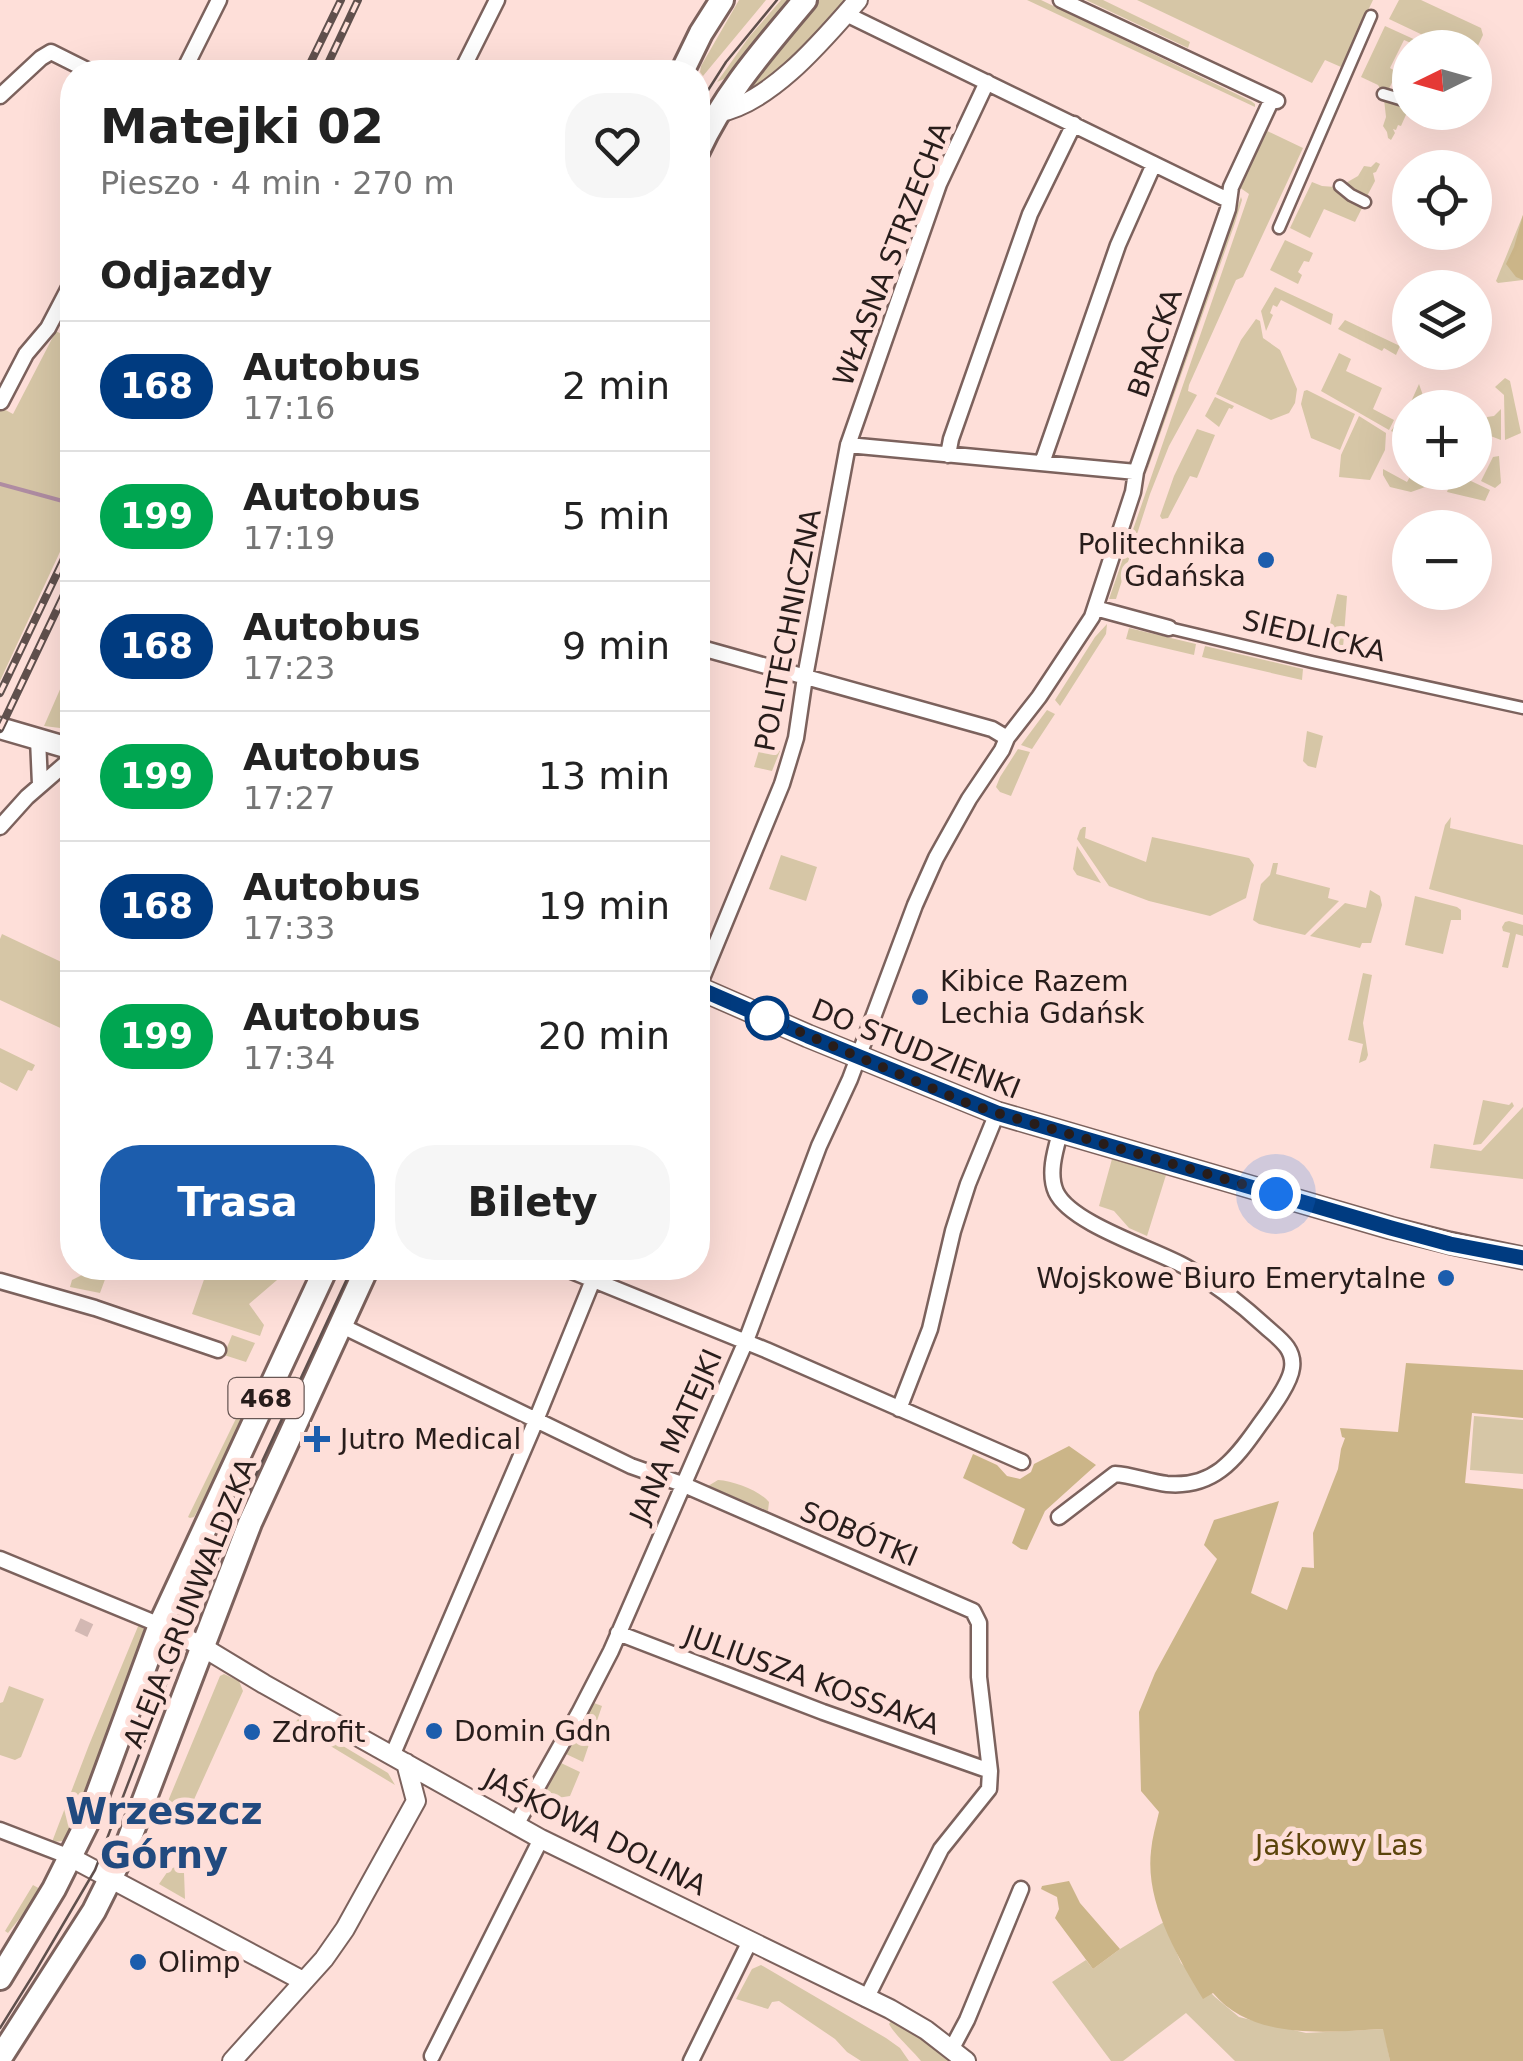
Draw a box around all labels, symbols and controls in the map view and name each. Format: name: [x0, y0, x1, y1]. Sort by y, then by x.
north arrow: [1392, 30, 1492, 130]
map controls: [1392, 30, 1492, 610]
button: heart: [565, 93, 670, 198]
text: Matejki 02: [100, 98, 384, 154]
street label: WŁASNA STRZECHA: [826, 117, 958, 391]
button: locate: [1392, 150, 1492, 250]
text: Pieszo · 4 min · 270 m: [100, 164, 455, 202]
text: Odjazdy: [100, 253, 272, 297]
button: layers: [1392, 270, 1492, 370]
street label: BRACKA: [1121, 284, 1189, 402]
text: Autobus: [243, 345, 421, 389]
text: 2 min: [562, 364, 670, 408]
text: 168: [120, 366, 193, 406]
text: 17:16: [243, 389, 335, 427]
button: +: [1392, 390, 1492, 490]
text: Autobus: [243, 475, 421, 519]
text: 5 min: [562, 494, 670, 538]
text: 199: [120, 496, 193, 536]
street label: POLITECHNICZNA: [748, 506, 828, 754]
button: −: [1392, 510, 1492, 610]
text: 17:19: [243, 519, 335, 557]
place label: Politechnika Gdańska: [1078, 528, 1246, 593]
marker: Politechnika Gdańska: [1255, 549, 1277, 571]
street label: SIEDLICKA: [1239, 604, 1389, 668]
text: Autobus: [243, 605, 421, 649]
text: 9 min: [562, 624, 670, 668]
text: 168: [120, 626, 193, 666]
text: 17:23: [243, 649, 335, 687]
text: Autobus: [243, 735, 421, 779]
text: 13 min: [538, 754, 670, 798]
text: 199: [120, 756, 193, 796]
text: 17:27: [243, 779, 335, 817]
text: Autobus: [243, 865, 421, 909]
text: 19 min: [538, 884, 670, 928]
text: 168: [120, 886, 193, 926]
text: 17:33: [243, 909, 335, 947]
place label: Kibice Razem Lechia Gdańsk: [940, 965, 1145, 1030]
marker: Kibice Razem Lechia Gdańsk: [909, 986, 931, 1008]
street label: DO STUDZIENKI: [807, 992, 1025, 1106]
text: Autobus: [243, 995, 421, 1039]
unlabelled marker: [746, 997, 788, 1039]
text: 20 min: [538, 1014, 670, 1058]
text: 199: [120, 1016, 193, 1056]
text: 17:34: [243, 1039, 335, 1077]
button: Trasa: [100, 1145, 375, 1260]
button: Bilety: [395, 1145, 670, 1260]
your location: [1251, 1169, 1301, 1219]
place label: Wojskowe Biuro Emerytalne: [1036, 1262, 1426, 1295]
marker: Wojskowe Biuro Emerytalne: [1435, 1267, 1457, 1289]
street label: JANA MATEJKI: [622, 1344, 729, 1530]
road number: 468: [228, 1378, 304, 1418]
place label: Jutro Medical: [338, 1423, 521, 1456]
marker: Jutro Medical: [304, 1426, 330, 1452]
street label: ALEJA GRUNWALDZKA: [117, 1453, 263, 1753]
street label: SOBÓTKI: [795, 1494, 923, 1573]
street label: JULIUSZA KOSSAKA: [678, 1618, 944, 1742]
place label: Domin Gdn: [454, 1715, 612, 1748]
place label: Zdrofit: [272, 1716, 366, 1749]
marker: Domin Gdn: [423, 1720, 445, 1742]
marker: Zdrofit: [241, 1721, 263, 1743]
street label: JAŚKOWA DOLINA: [476, 1760, 712, 1902]
district label: Wrzeszcz Górny: [65, 1789, 263, 1877]
park label: Jaśkowy Las: [1253, 1829, 1423, 1862]
place label: Olimp: [158, 1946, 241, 1979]
marker: Olimp: [127, 1951, 149, 1973]

